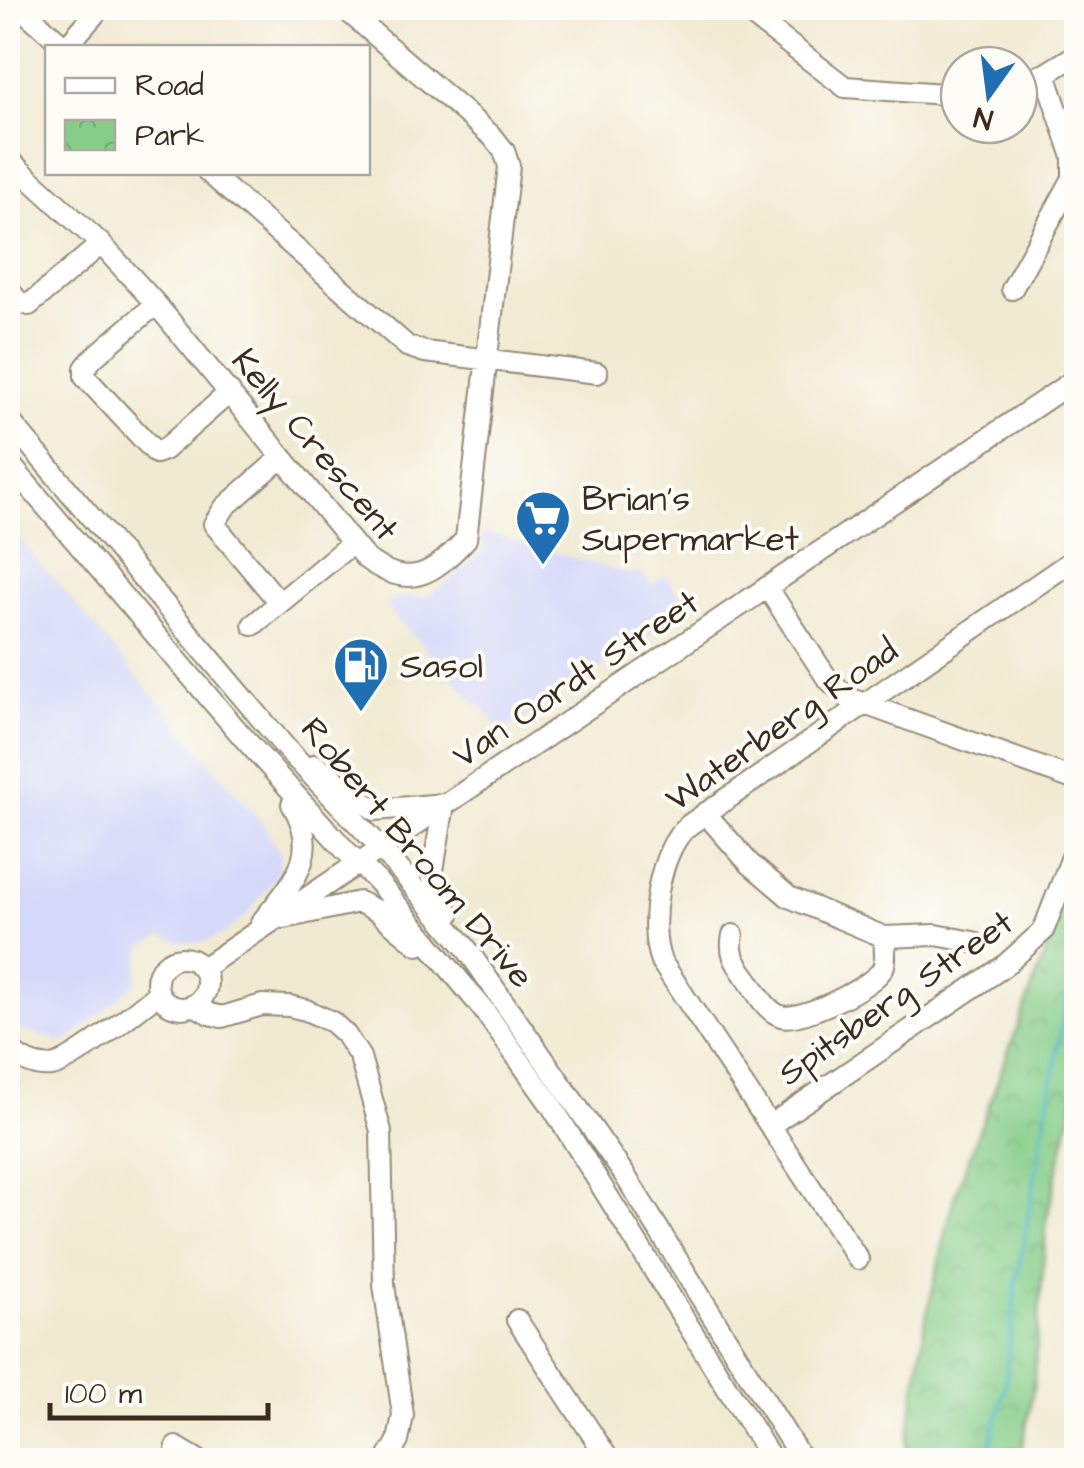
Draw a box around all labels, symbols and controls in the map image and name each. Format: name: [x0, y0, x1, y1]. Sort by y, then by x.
legend: [45, 45, 370, 175]
north arrow: [939, 45, 1039, 145]
text: Road: [135, 65, 204, 107]
text: N: [970, 97, 997, 139]
text: Park: [135, 115, 204, 157]
street label: Kelly Crescent: [219, 338, 410, 552]
place label: Brian's Supermarket: [582, 475, 799, 564]
supermarket icon: Brian's Supermarket: [513, 488, 573, 567]
street label: Van Oordt Street: [443, 578, 709, 780]
street label: Waterberg Road: [656, 627, 909, 825]
fuel station icon: Sasol: [331, 635, 391, 714]
place label: Sasol: [400, 642, 483, 691]
street label: Robert Broom Drive: [289, 707, 545, 999]
street label: Spitsberg Street: [768, 899, 1024, 1099]
scale bar: [50, 1358, 268, 1420]
text: 100 m: [65, 1373, 143, 1415]

